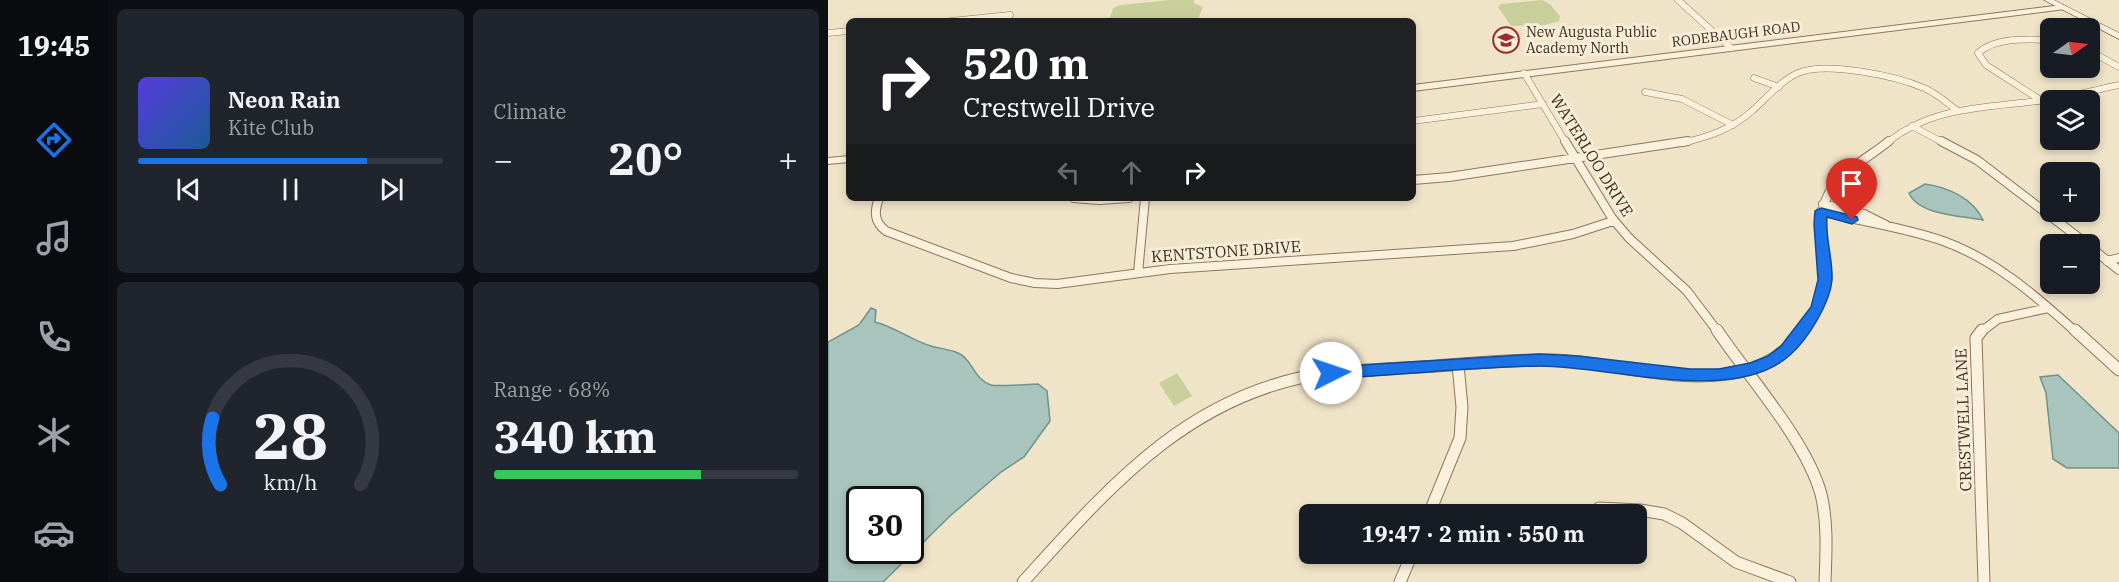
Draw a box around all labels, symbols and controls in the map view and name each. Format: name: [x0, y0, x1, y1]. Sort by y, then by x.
street label: RODEBAUGH ROAD: [1671, 17, 1802, 51]
north arrow: [2040, 18, 2100, 78]
map controls: [2040, 18, 2100, 294]
place label: New Augusta Public Academy North: [1526, 23, 1657, 57]
school or university icon: New Augusta Public Academy North: [1491, 25, 1521, 55]
text: 19:45: [18, 28, 90, 63]
text: 520 m: [963, 36, 1089, 91]
icon: right: [864, 42, 942, 120]
text: Neon Rain: [228, 85, 341, 114]
text: Crestwell Drive: [963, 89, 1155, 124]
street label: WATERLOO DRIVE: [1546, 90, 1638, 220]
button: layers: [2040, 90, 2100, 150]
text: Climate: [494, 98, 566, 125]
text: Kite Club: [228, 114, 314, 141]
icon: directions: [33, 119, 75, 161]
text: 20°: [608, 129, 683, 187]
text: −: [494, 138, 513, 181]
text: +: [778, 138, 798, 181]
icon: left: [1052, 156, 1085, 189]
icon: ahead: [1115, 156, 1148, 189]
icon: right: [1178, 156, 1211, 189]
pin: [1826, 158, 1877, 220]
button: +: [2040, 162, 2100, 222]
icon: arrive: [1835, 167, 1868, 200]
icon: previous: [172, 173, 205, 206]
icon: pause: [274, 173, 307, 206]
icon: next: [375, 173, 408, 206]
icon: music: [33, 217, 75, 259]
button: −: [2040, 234, 2100, 294]
street label: KENTSTONE DRIVE: [1150, 236, 1302, 266]
icon: phone: [33, 316, 75, 358]
position arrow: [1299, 341, 1363, 405]
street label: CRESTWELL LANE: [1951, 348, 1975, 492]
text: Range · 68%: [494, 376, 610, 403]
text: 28: [253, 395, 328, 476]
text: 340 km: [494, 407, 657, 465]
icon: climate: [33, 414, 75, 456]
text: km/h: [263, 468, 317, 496]
speed limit sign: 30: [846, 486, 924, 564]
icon: car: [33, 512, 75, 554]
text: 19:47 · 2 min · 550 m: [1361, 519, 1585, 548]

